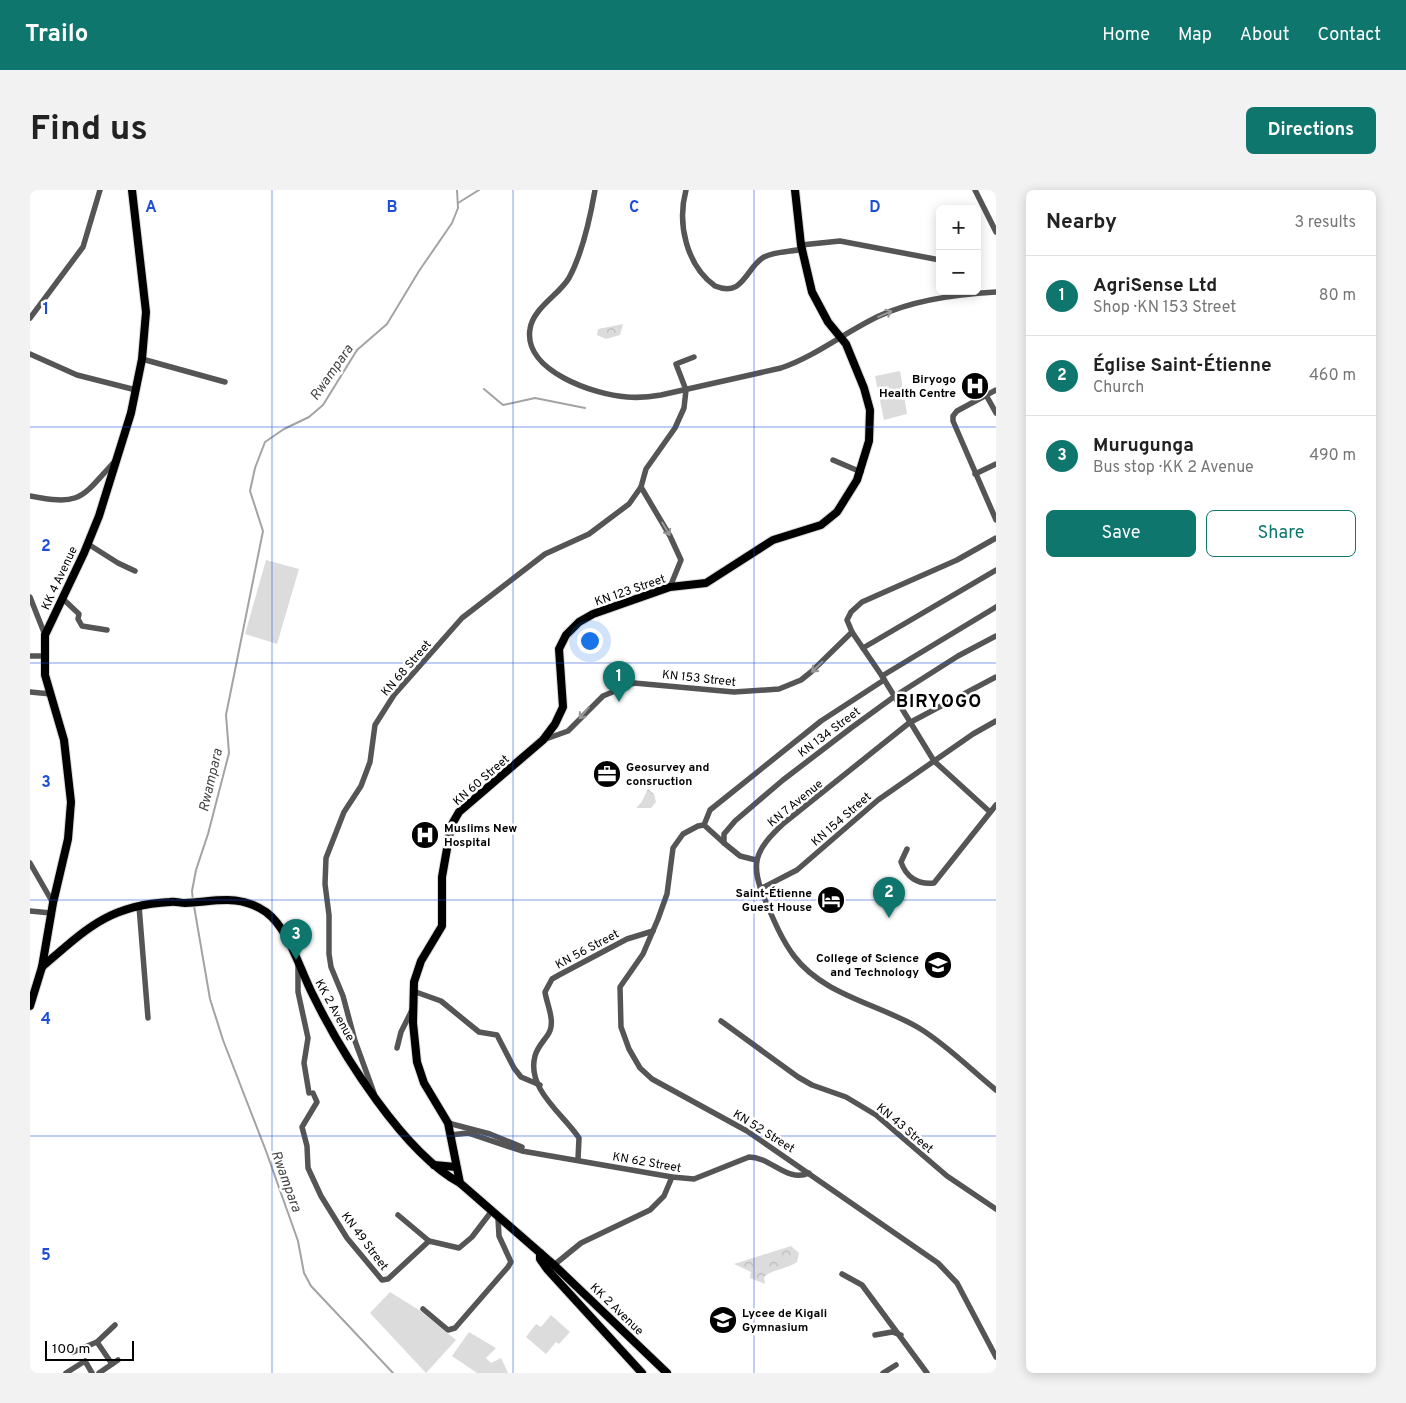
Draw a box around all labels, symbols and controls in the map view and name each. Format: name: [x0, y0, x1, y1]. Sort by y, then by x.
text: Trailo: [25, 20, 88, 50]
text: Home: [1102, 24, 1150, 47]
text: Map: [1178, 24, 1212, 47]
text: About: [1240, 24, 1289, 47]
text: Contact: [1317, 24, 1381, 47]
button: Directions: [1246, 107, 1376, 154]
text: Find us: [30, 108, 148, 152]
text: A: [145, 198, 157, 218]
text: B: [386, 198, 398, 218]
text: C: [629, 198, 639, 218]
text: D: [869, 198, 881, 218]
map controls: [936, 205, 981, 295]
button: +: [936, 205, 981, 250]
text: Nearby: [1046, 209, 1117, 236]
text: 3 results: [1294, 213, 1356, 233]
button: −: [936, 250, 981, 295]
text: AgriSense Ltd: [1093, 274, 1217, 298]
text: 1: [1059, 286, 1065, 306]
text: 80 m: [1319, 286, 1356, 306]
text: Shop · KN 153 Street: [1093, 298, 1236, 318]
text: 1: [43, 300, 49, 320]
one-way arrow: [877, 309, 892, 318]
water label: Rwampara: [307, 341, 358, 404]
text: Église Saint-Étienne: [1093, 354, 1272, 378]
text: 2: [1057, 366, 1067, 386]
text: 460 m: [1309, 366, 1356, 386]
hospital icon: Biryogo Health Centre: [960, 371, 990, 401]
place label: Biryogo Health Centre: [879, 372, 956, 402]
text: Church: [1093, 378, 1144, 398]
text: Murugunga: [1093, 434, 1194, 458]
text: 3: [1057, 446, 1067, 466]
text: 490 m: [1309, 446, 1356, 466]
text: Bus stop · KK 2 Avenue: [1093, 458, 1254, 478]
button: Save: [1046, 510, 1196, 557]
button: Share: [1206, 510, 1356, 557]
one-way arrow: [662, 521, 672, 535]
text: 2: [41, 537, 51, 557]
street label: KK 4 Avenue: [38, 544, 82, 613]
street label: KN 123 Street: [593, 571, 668, 611]
your location: [577, 628, 603, 654]
street label: KN 68 Street: [378, 637, 436, 700]
one-way arrow: [811, 660, 823, 673]
pin: 1: [603, 661, 635, 702]
street label: KN 153 Street: [661, 667, 737, 691]
district label: BIRYOGO: [896, 691, 982, 714]
street label: KN 134 Street: [795, 704, 864, 762]
one-way arrow: [579, 707, 590, 720]
water label: Rwampara: [196, 746, 227, 814]
street label: KN 60 Street: [450, 752, 513, 810]
office icon: Geosurvey and consruction: [592, 759, 622, 789]
place label: Geosurvey and consruction: [626, 760, 709, 790]
text: 3: [41, 773, 51, 793]
street label: KN 7 Avenue: [765, 776, 827, 831]
street label: KN 154 Street: [808, 789, 875, 850]
hospital icon: Muslims New Hospital: [410, 820, 440, 850]
place label: Muslims New Hospital: [444, 821, 517, 851]
pin: 2: [873, 877, 905, 918]
hotel icon: Saint-Étienne Guest House: [816, 885, 846, 915]
place label: Saint-Étienne Guest House: [736, 886, 812, 916]
pin: 3: [280, 919, 312, 960]
street label: KN 56 Street: [553, 926, 622, 973]
school or university icon: College of Science and Technology: [923, 950, 953, 980]
place label: College of Science and Technology: [816, 951, 919, 981]
street label: KK 2 Avenue: [311, 977, 358, 1044]
text: 4: [41, 1010, 51, 1030]
street label: KN 43 Street: [872, 1100, 936, 1157]
street label: KN 52 Street: [730, 1107, 797, 1157]
water label: Rwampara: [267, 1148, 305, 1215]
street label: KN 62 Street: [611, 1149, 682, 1177]
street label: KN 49 Street: [337, 1209, 392, 1274]
text: 5: [41, 1246, 51, 1266]
street label: KK 2 Avenue: [586, 1280, 646, 1339]
school or university icon: Lycee de Kigali Gymnasium: [708, 1305, 738, 1335]
place label: Lycee de Kigali Gymnasium: [742, 1306, 827, 1336]
scale bar: [45, 1338, 134, 1361]
text: 100 m: [52, 1341, 90, 1358]

